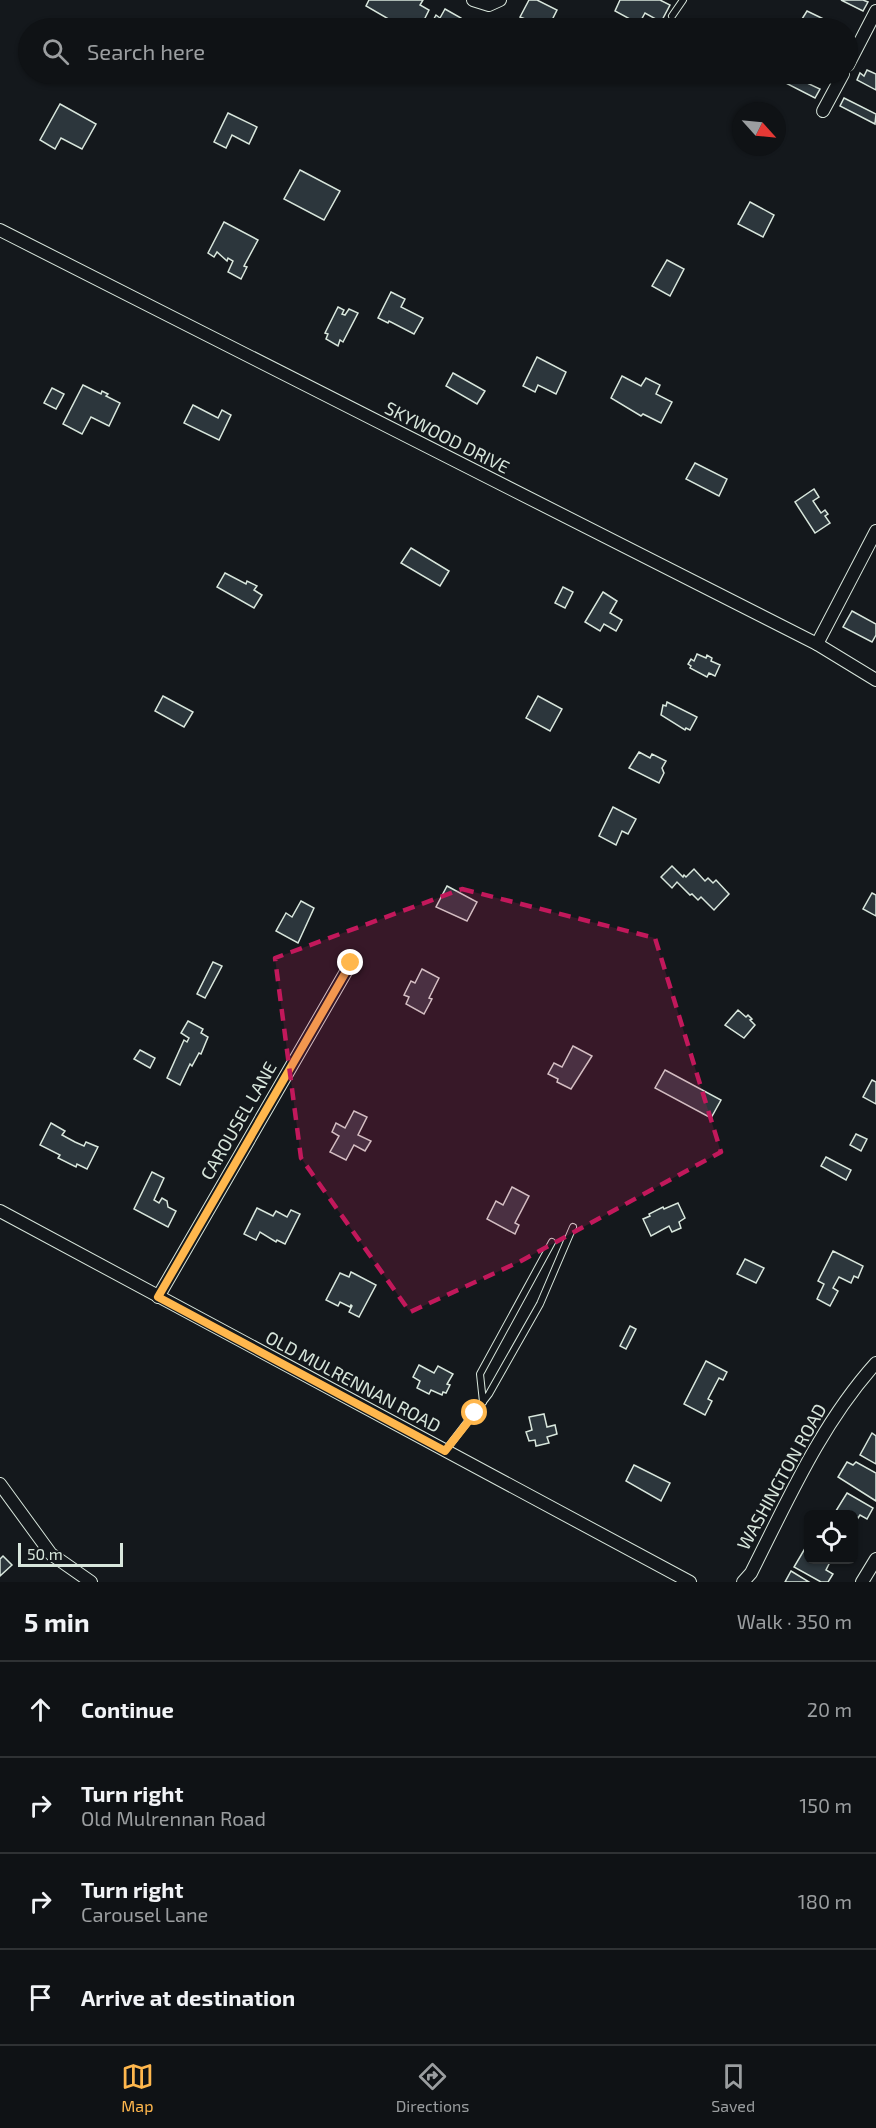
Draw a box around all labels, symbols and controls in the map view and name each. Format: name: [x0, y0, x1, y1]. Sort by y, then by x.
search box: [18, 18, 858, 84]
icon: search: [39, 35, 72, 68]
text: Search here: [87, 38, 205, 64]
north arrow: [732, 102, 786, 156]
street label: SKYWOOD DRIVE: [381, 396, 513, 478]
route end: [337, 949, 363, 975]
street label: CAROUSEL LANE: [195, 1057, 281, 1184]
street label: OLD MULRENNAN ROAD: [262, 1326, 445, 1437]
route start: [461, 1399, 487, 1425]
street label: WASHINGTON ROAD: [732, 1400, 830, 1553]
map controls: [804, 1510, 858, 1564]
button: locate: [804, 1510, 858, 1564]
scale bar: [18, 1540, 123, 1568]
text: 50 m: [27, 1544, 63, 1563]
text: 5 min: [24, 1606, 90, 1637]
text: Walk · 350 m: [737, 1609, 852, 1633]
icon: ahead: [24, 1693, 57, 1726]
text: Continue: [81, 1696, 174, 1722]
text: 20 m: [807, 1697, 852, 1721]
text: Turn right: [81, 1780, 183, 1806]
icon: right: [24, 1789, 57, 1822]
text: 150 m: [799, 1793, 852, 1817]
text: Old Mulrennan Road: [81, 1806, 266, 1830]
text: Turn right: [81, 1876, 183, 1902]
icon: right: [24, 1885, 57, 1918]
text: 180 m: [798, 1889, 852, 1913]
text: Carousel Lane: [81, 1902, 208, 1926]
icon: arrive: [24, 1981, 57, 2014]
text: Arrive at destination: [81, 1984, 295, 2010]
tab: Map: [121, 2060, 154, 2115]
tab: Directions: [396, 2060, 469, 2115]
tab: Saved: [711, 2060, 755, 2115]

